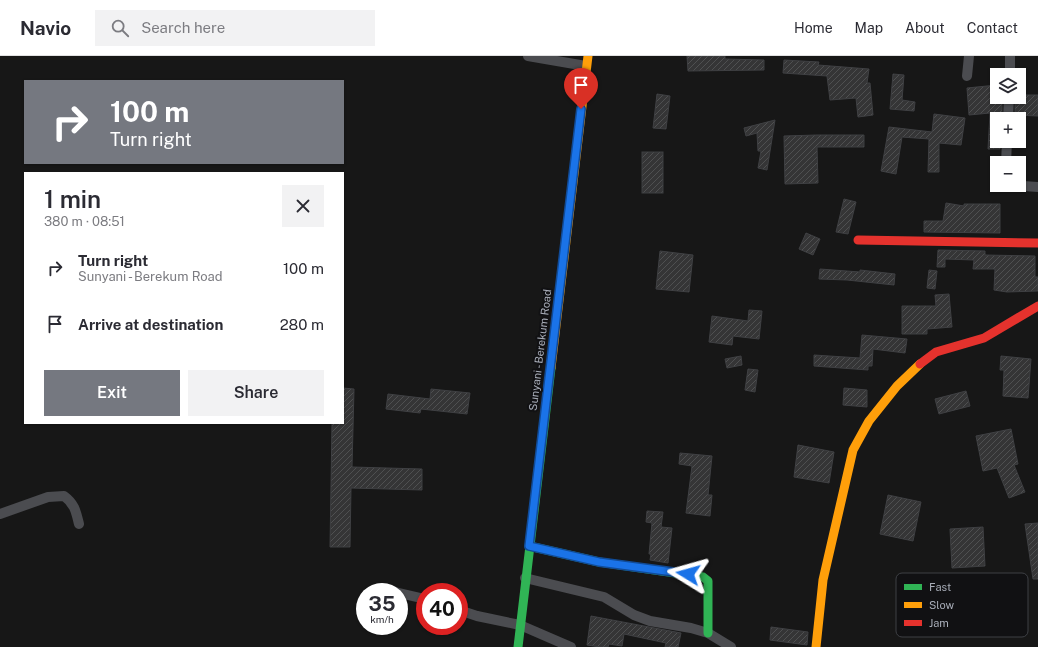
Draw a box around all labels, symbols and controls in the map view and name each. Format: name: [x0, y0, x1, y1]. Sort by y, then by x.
search box: [95, 10, 375, 46]
text: Navio: [20, 17, 71, 39]
icon: search: [109, 17, 131, 39]
text: Search here: [141, 19, 225, 36]
text: Home: [794, 20, 833, 36]
text: Map: [855, 20, 883, 36]
text: About: [905, 20, 945, 36]
text: Contact: [967, 20, 1018, 36]
pin: [564, 68, 598, 109]
map controls: [990, 68, 1026, 192]
button: layers: [990, 68, 1026, 104]
icon: arrive: [570, 74, 592, 96]
text: 100 m: [110, 95, 189, 128]
icon: right: [44, 96, 96, 148]
button: +: [990, 112, 1026, 148]
text: Turn right: [110, 129, 192, 150]
button: −: [990, 156, 1026, 192]
text: 1 min: [44, 185, 101, 213]
button: close: [282, 185, 324, 227]
text: 380 m · 08:51: [44, 214, 125, 229]
text: Turn right: [78, 252, 148, 269]
icon: right: [44, 257, 66, 279]
text: 100 m: [283, 260, 324, 277]
text: Sunyani - Berekum Road: [78, 269, 222, 284]
street label: Sunyani - Berekum Road: [527, 289, 553, 411]
icon: arrive: [44, 313, 66, 335]
text: Arrive at destination: [78, 316, 223, 333]
text: 280 m: [280, 316, 324, 333]
button: Exit: [44, 370, 180, 416]
button: Share: [188, 370, 324, 416]
position arrow: [667, 553, 709, 595]
legend: [896, 573, 1028, 637]
text: Fast: [929, 581, 951, 593]
speed limit sign: 40: [416, 583, 468, 635]
text: 35: [369, 592, 395, 616]
text: Slow: [929, 599, 955, 611]
text: km/h: [370, 613, 394, 625]
text: Jam: [929, 617, 949, 629]

